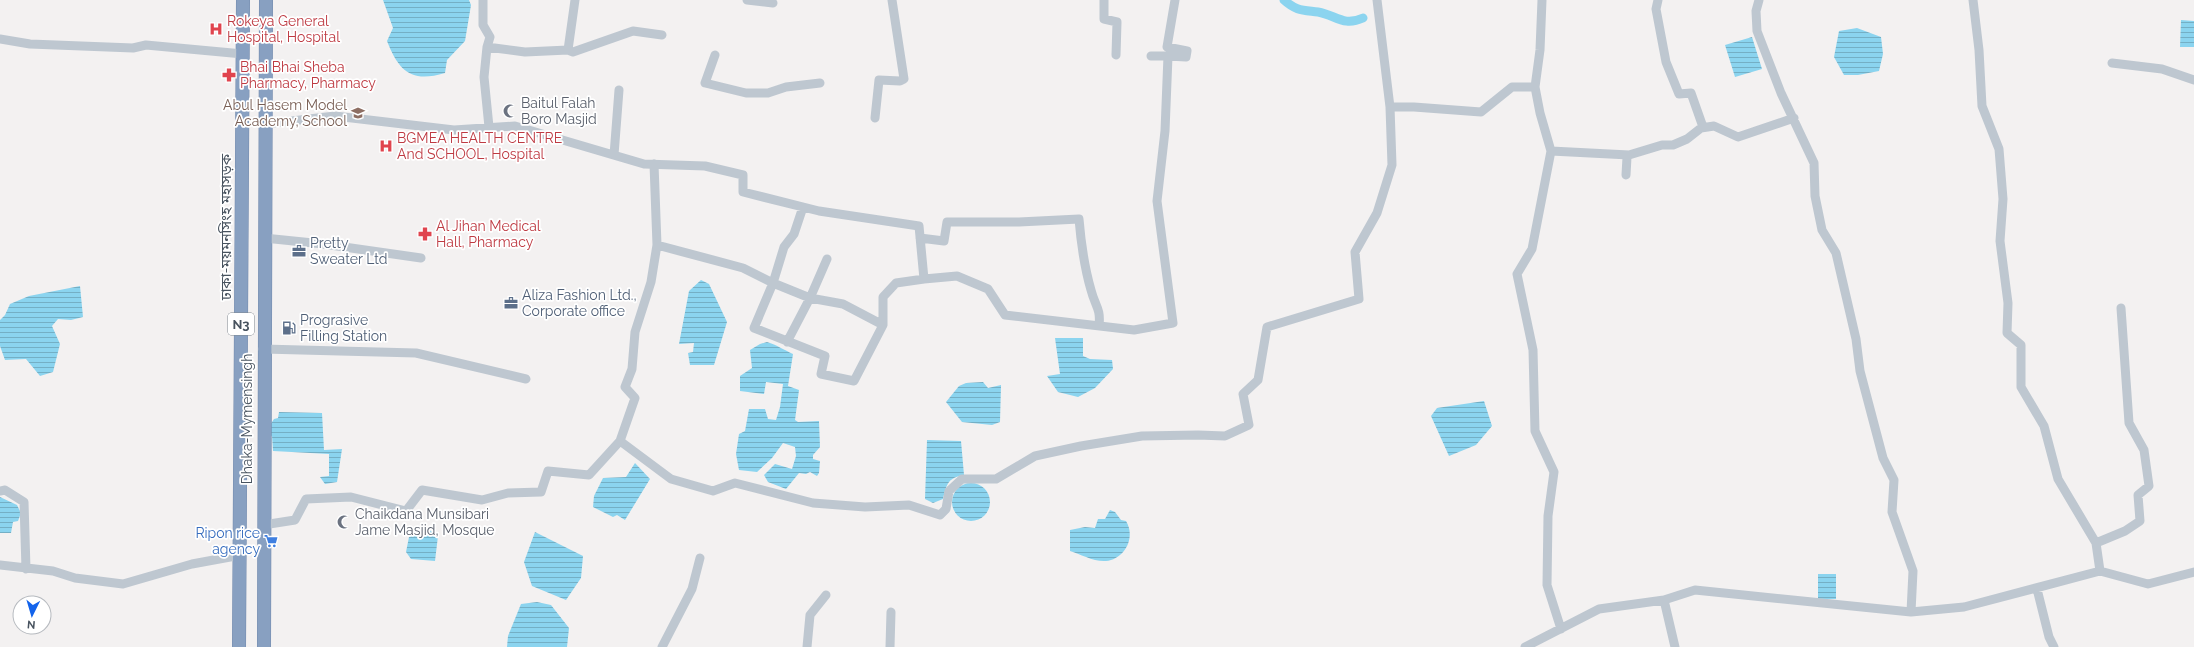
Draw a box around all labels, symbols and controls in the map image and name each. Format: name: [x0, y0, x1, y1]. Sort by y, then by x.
place label: Rokeya General Hospital, Hospital: [227, 13, 340, 45]
hospital icon: Rokeya General Hospital, Hospital: [208, 21, 224, 37]
place label: Bhai Bhai Sheba Pharmacy, Pharmacy: [240, 59, 376, 91]
pharmacy icon: Bhai Bhai Sheba Pharmacy, Pharmacy: [221, 67, 237, 83]
place label: Baitul Falah Boro Masjid: [521, 95, 597, 127]
place label: Abul Hasem Model Academy, School: [223, 97, 347, 129]
mosque icon: Baitul Falah Boro Masjid: [502, 103, 518, 119]
school or university icon: Abul Hasem Model Academy, School: [350, 105, 366, 121]
place label: BGMEA HEALTH CENTRE And SCHOOL, Hospital: [397, 130, 562, 162]
hospital icon: BGMEA HEALTH CENTRE And SCHOOL, Hospital: [378, 138, 394, 154]
street label: ঢাকা-ময়মনসিংহ মহাসড়ক: [218, 153, 234, 301]
place label: Al Jihan Medical Hall, Pharmacy: [436, 218, 541, 250]
pharmacy icon: Al Jihan Medical Hall, Pharmacy: [417, 226, 433, 242]
place label: Pretty Sweater Ltd: [310, 235, 387, 267]
office icon: Pretty Sweater Ltd: [291, 243, 307, 259]
place label: Aliza Fashion Ltd., Corporate office: [522, 287, 637, 319]
office icon: Aliza Fashion Ltd., Corporate office: [503, 295, 519, 311]
place label: Prograsive Filling Station: [300, 312, 387, 344]
road number: N3: [228, 313, 254, 335]
fuel station icon: Prograsive Filling Station: [281, 320, 297, 336]
street label: Dhaka-Mymensingh: [239, 354, 255, 484]
place label: Chaikdana Munsibari Jame Masjid, Mosque: [355, 506, 495, 538]
mosque icon: Chaikdana Munsibari Jame Masjid, Mosque: [336, 514, 352, 530]
place label: Ripon rice agency: [195, 525, 260, 557]
supermarket icon: Ripon rice agency: [263, 533, 279, 549]
north arrow: [12, 595, 52, 635]
text: N: [26, 618, 36, 631]

